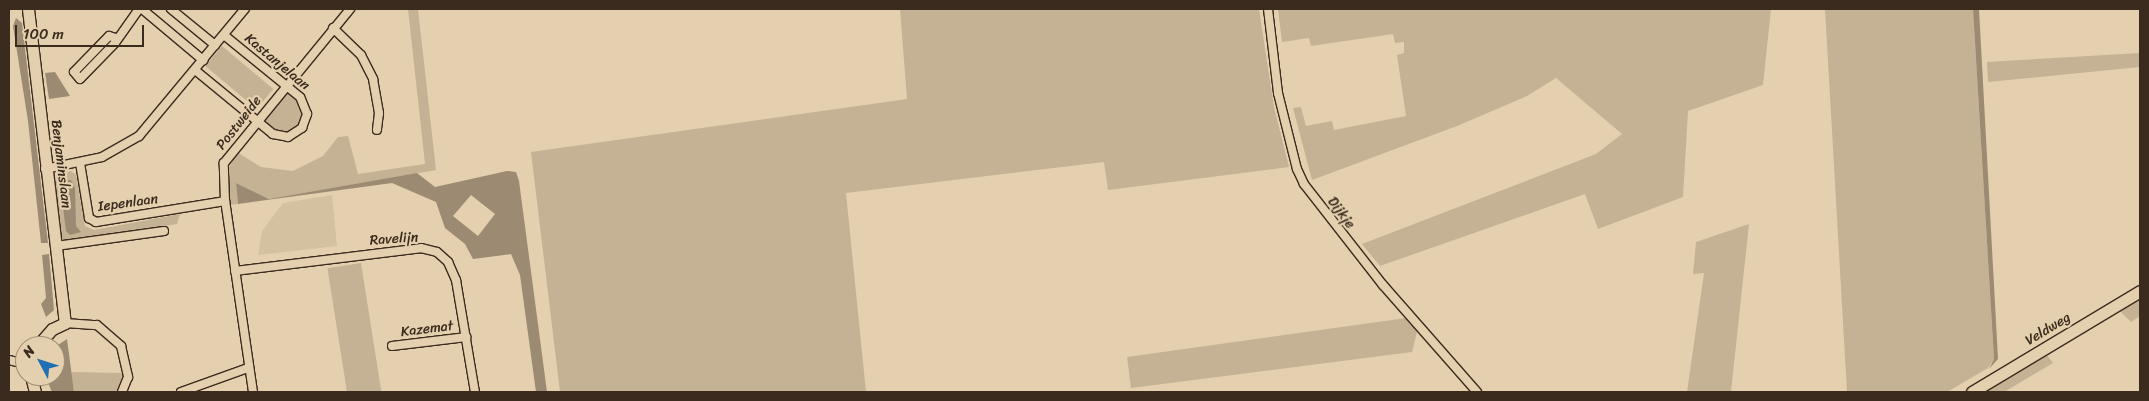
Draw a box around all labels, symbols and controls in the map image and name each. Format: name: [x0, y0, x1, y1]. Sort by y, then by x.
scale bar: [18, 15, 146, 47]
text: 100 m: [23, 21, 64, 47]
street label: Kastanjelaan: [241, 30, 313, 94]
street label: Postweide: [213, 93, 265, 153]
street label: Benjaminslaan: [47, 119, 75, 209]
street label: Iepenlaan: [97, 190, 159, 216]
street label: Dijkje: [1324, 194, 1358, 232]
street label: Ravelijn: [369, 229, 419, 249]
street label: Veldweg: [2022, 309, 2074, 349]
street label: Kazemat: [400, 317, 454, 341]
north arrow: [15, 336, 65, 386]
text: N: [16, 340, 42, 363]

